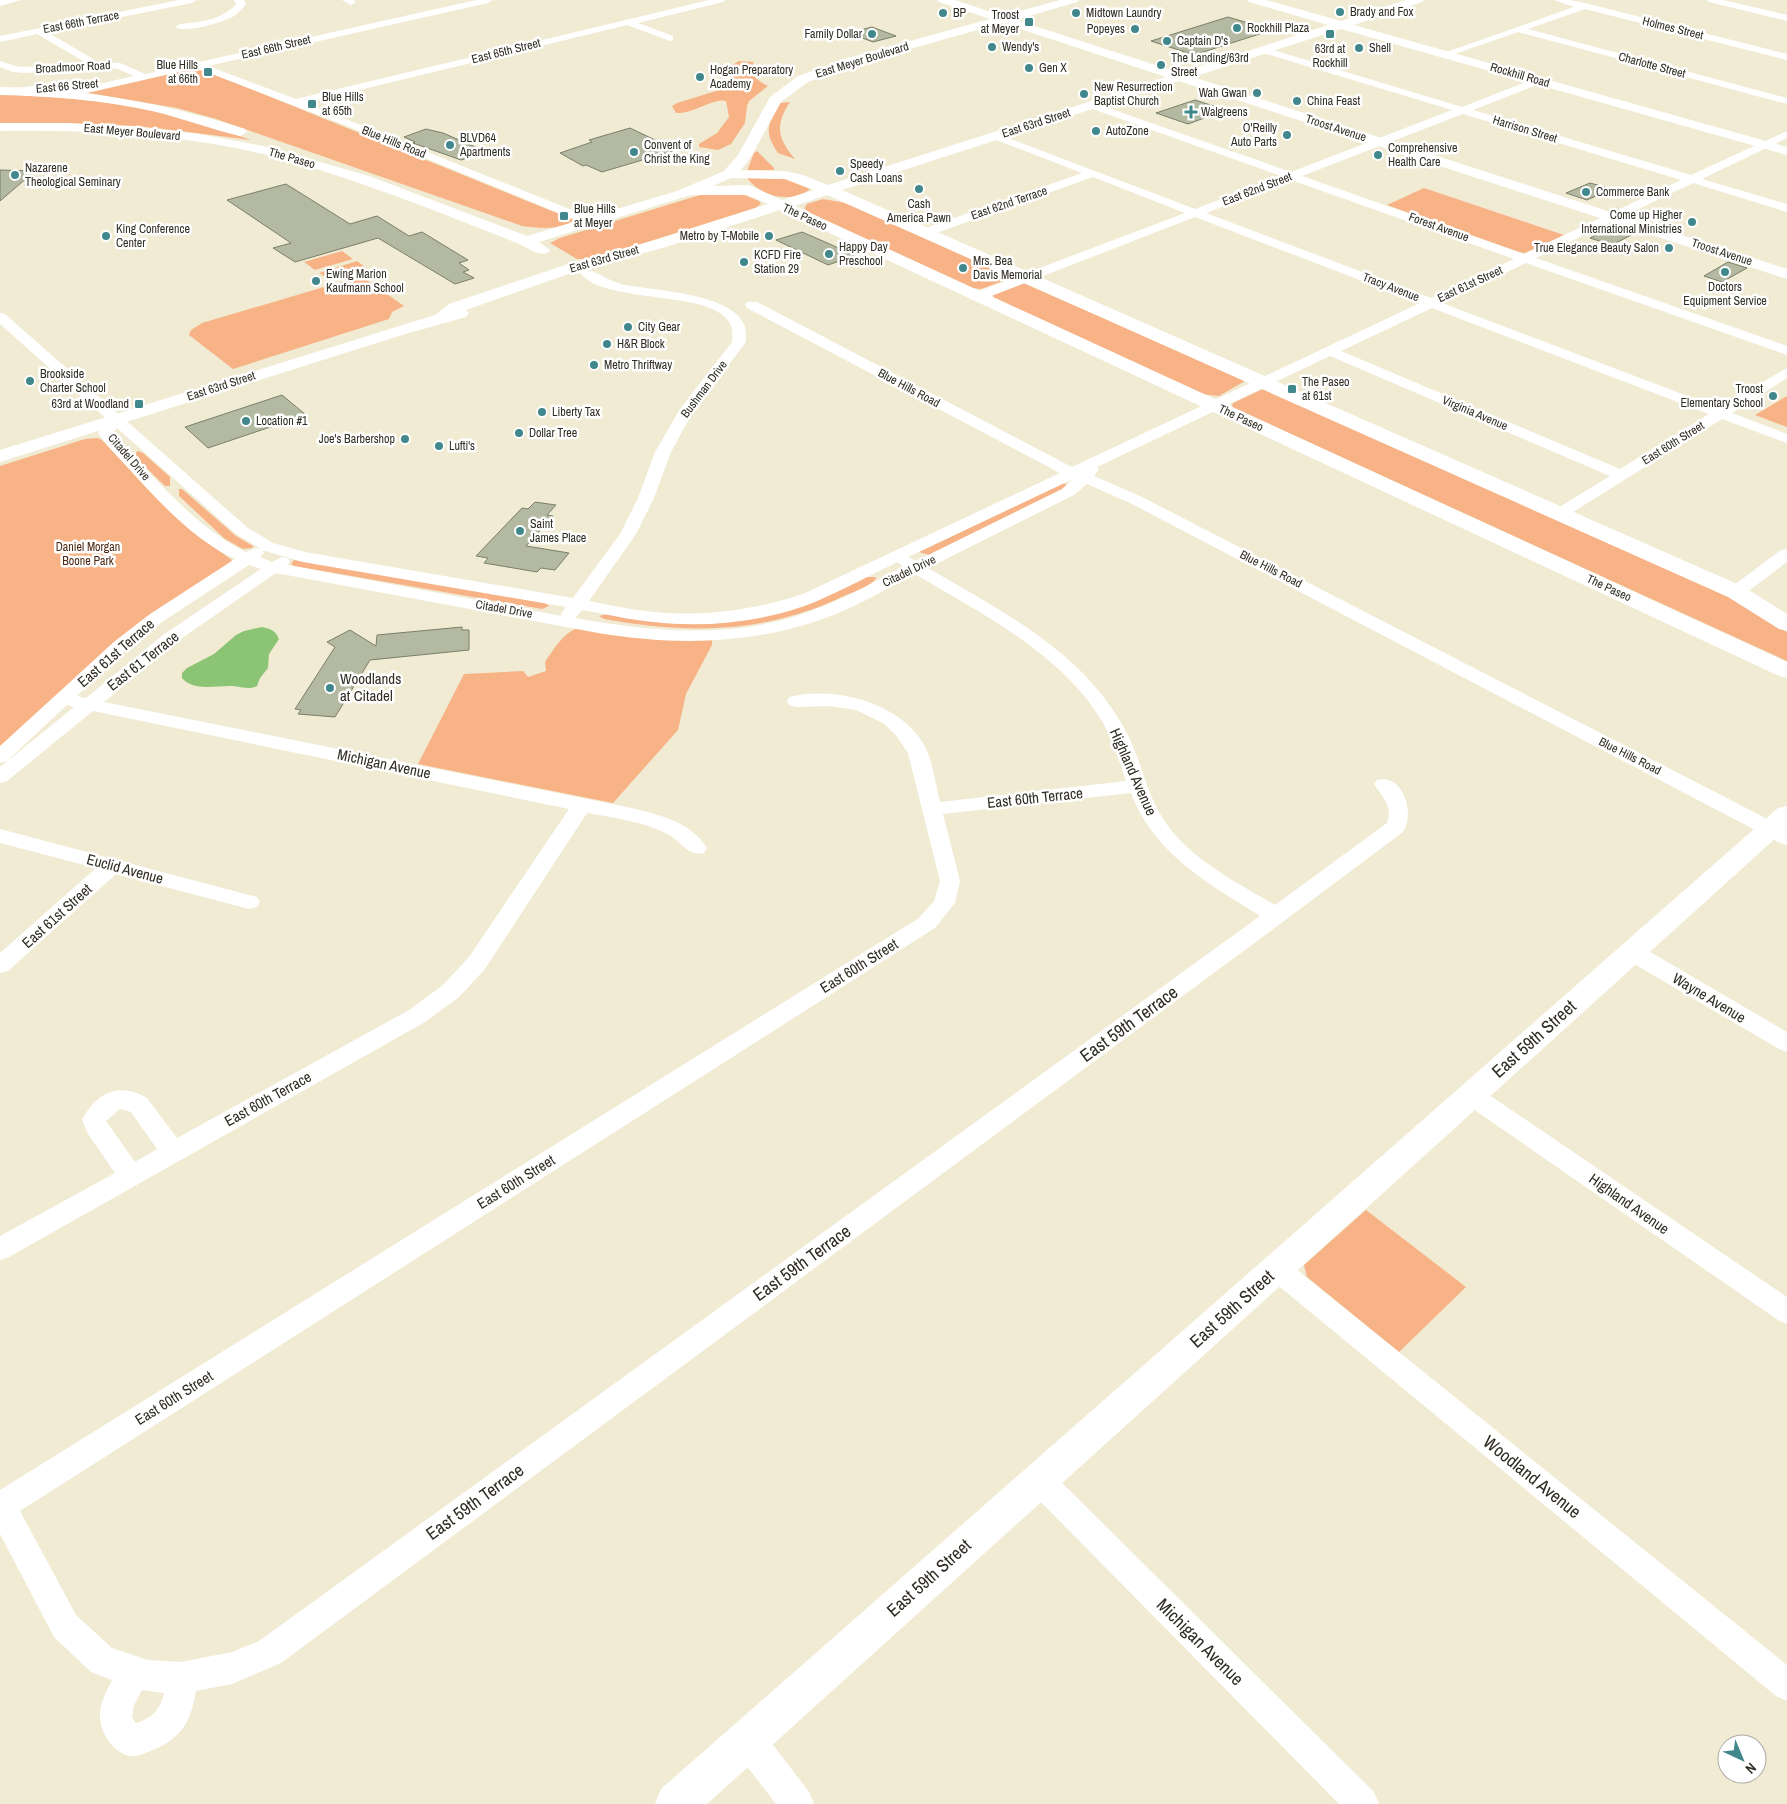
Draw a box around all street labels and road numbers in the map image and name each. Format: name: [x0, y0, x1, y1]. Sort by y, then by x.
street label: East 66th Terrace: [42, 7, 120, 37]
street label: Holmes Street: [1641, 13, 1705, 43]
street label: East 66th Street: [240, 31, 312, 63]
street label: East 65th Street: [470, 35, 542, 67]
street label: East Meyer Boulevard: [813, 38, 911, 82]
street label: Charlotte Street: [1617, 48, 1688, 82]
street label: Broadmoor Road: [35, 57, 111, 77]
street label: Rockhill Road: [1488, 59, 1552, 91]
street label: East 66 Street: [35, 75, 99, 97]
street label: East 63rd Street: [1000, 104, 1073, 142]
street label: Troost Avenue: [1304, 111, 1368, 145]
street label: Harrison Street: [1491, 112, 1559, 146]
street label: East Meyer Boulevard: [83, 120, 181, 144]
street label: Blue Hills Road: [360, 122, 428, 162]
street label: The Paseo: [267, 144, 317, 172]
street label: East 62nd Street: [1220, 168, 1294, 210]
street label: East 62nd Terrace: [969, 182, 1049, 224]
street label: The Paseo: [780, 200, 830, 234]
street label: Forest Avenue: [1407, 209, 1471, 245]
street label: Troost Avenue: [1690, 235, 1754, 269]
street label: East 63rd Street: [568, 241, 641, 276]
street label: East 61st Street: [1435, 262, 1505, 306]
street label: Tracy Avenue: [1360, 269, 1422, 305]
street label: Bushman Drive: [677, 357, 731, 421]
street label: Blue Hills Road: [875, 365, 943, 411]
street label: East 63rd Street: [185, 367, 258, 405]
street label: Virginia Avenue: [1440, 392, 1510, 434]
street label: The Paseo: [1216, 401, 1266, 435]
street label: East 60th Street: [1639, 417, 1707, 468]
street label: Citadel Drive: [104, 430, 154, 484]
street label: Blue Hills Road: [1237, 546, 1305, 592]
street label: Citadel Drive: [880, 551, 938, 591]
street label: The Paseo: [1584, 571, 1634, 605]
street label: Citadel Drive: [474, 596, 534, 622]
street label: East 61st Terrace: [73, 613, 159, 692]
street label: East 61 Terrace: [102, 626, 183, 695]
street label: Highland Avenue: [1105, 725, 1162, 819]
street label: Blue Hills Road: [1596, 733, 1664, 779]
street label: Michigan Avenue: [336, 743, 433, 784]
street label: East 60th Terrace: [986, 782, 1084, 813]
street label: Euclid Avenue: [85, 848, 166, 889]
street label: East 61st Street: [17, 878, 97, 953]
street label: East 60th Street: [816, 933, 902, 998]
street label: Wayne Avenue: [1669, 967, 1750, 1028]
street label: East 59th Terrace: [1075, 980, 1183, 1068]
street label: East 59th Street: [1486, 994, 1581, 1083]
street label: East 60th Terrace: [221, 1066, 315, 1131]
street label: East 60th Street: [473, 1149, 559, 1214]
street label: Highland Avenue: [1585, 1168, 1674, 1239]
street label: East 59th Terrace: [748, 1219, 856, 1307]
street label: East 59th Street: [1184, 1264, 1279, 1353]
street label: East 60th Street: [131, 1365, 217, 1430]
street label: Woodland Avenue: [1478, 1429, 1587, 1524]
street label: East 59th Terrace: [421, 1458, 529, 1546]
street label: East 59th Street: [881, 1533, 976, 1622]
street label: Michigan Avenue: [1151, 1593, 1249, 1691]

